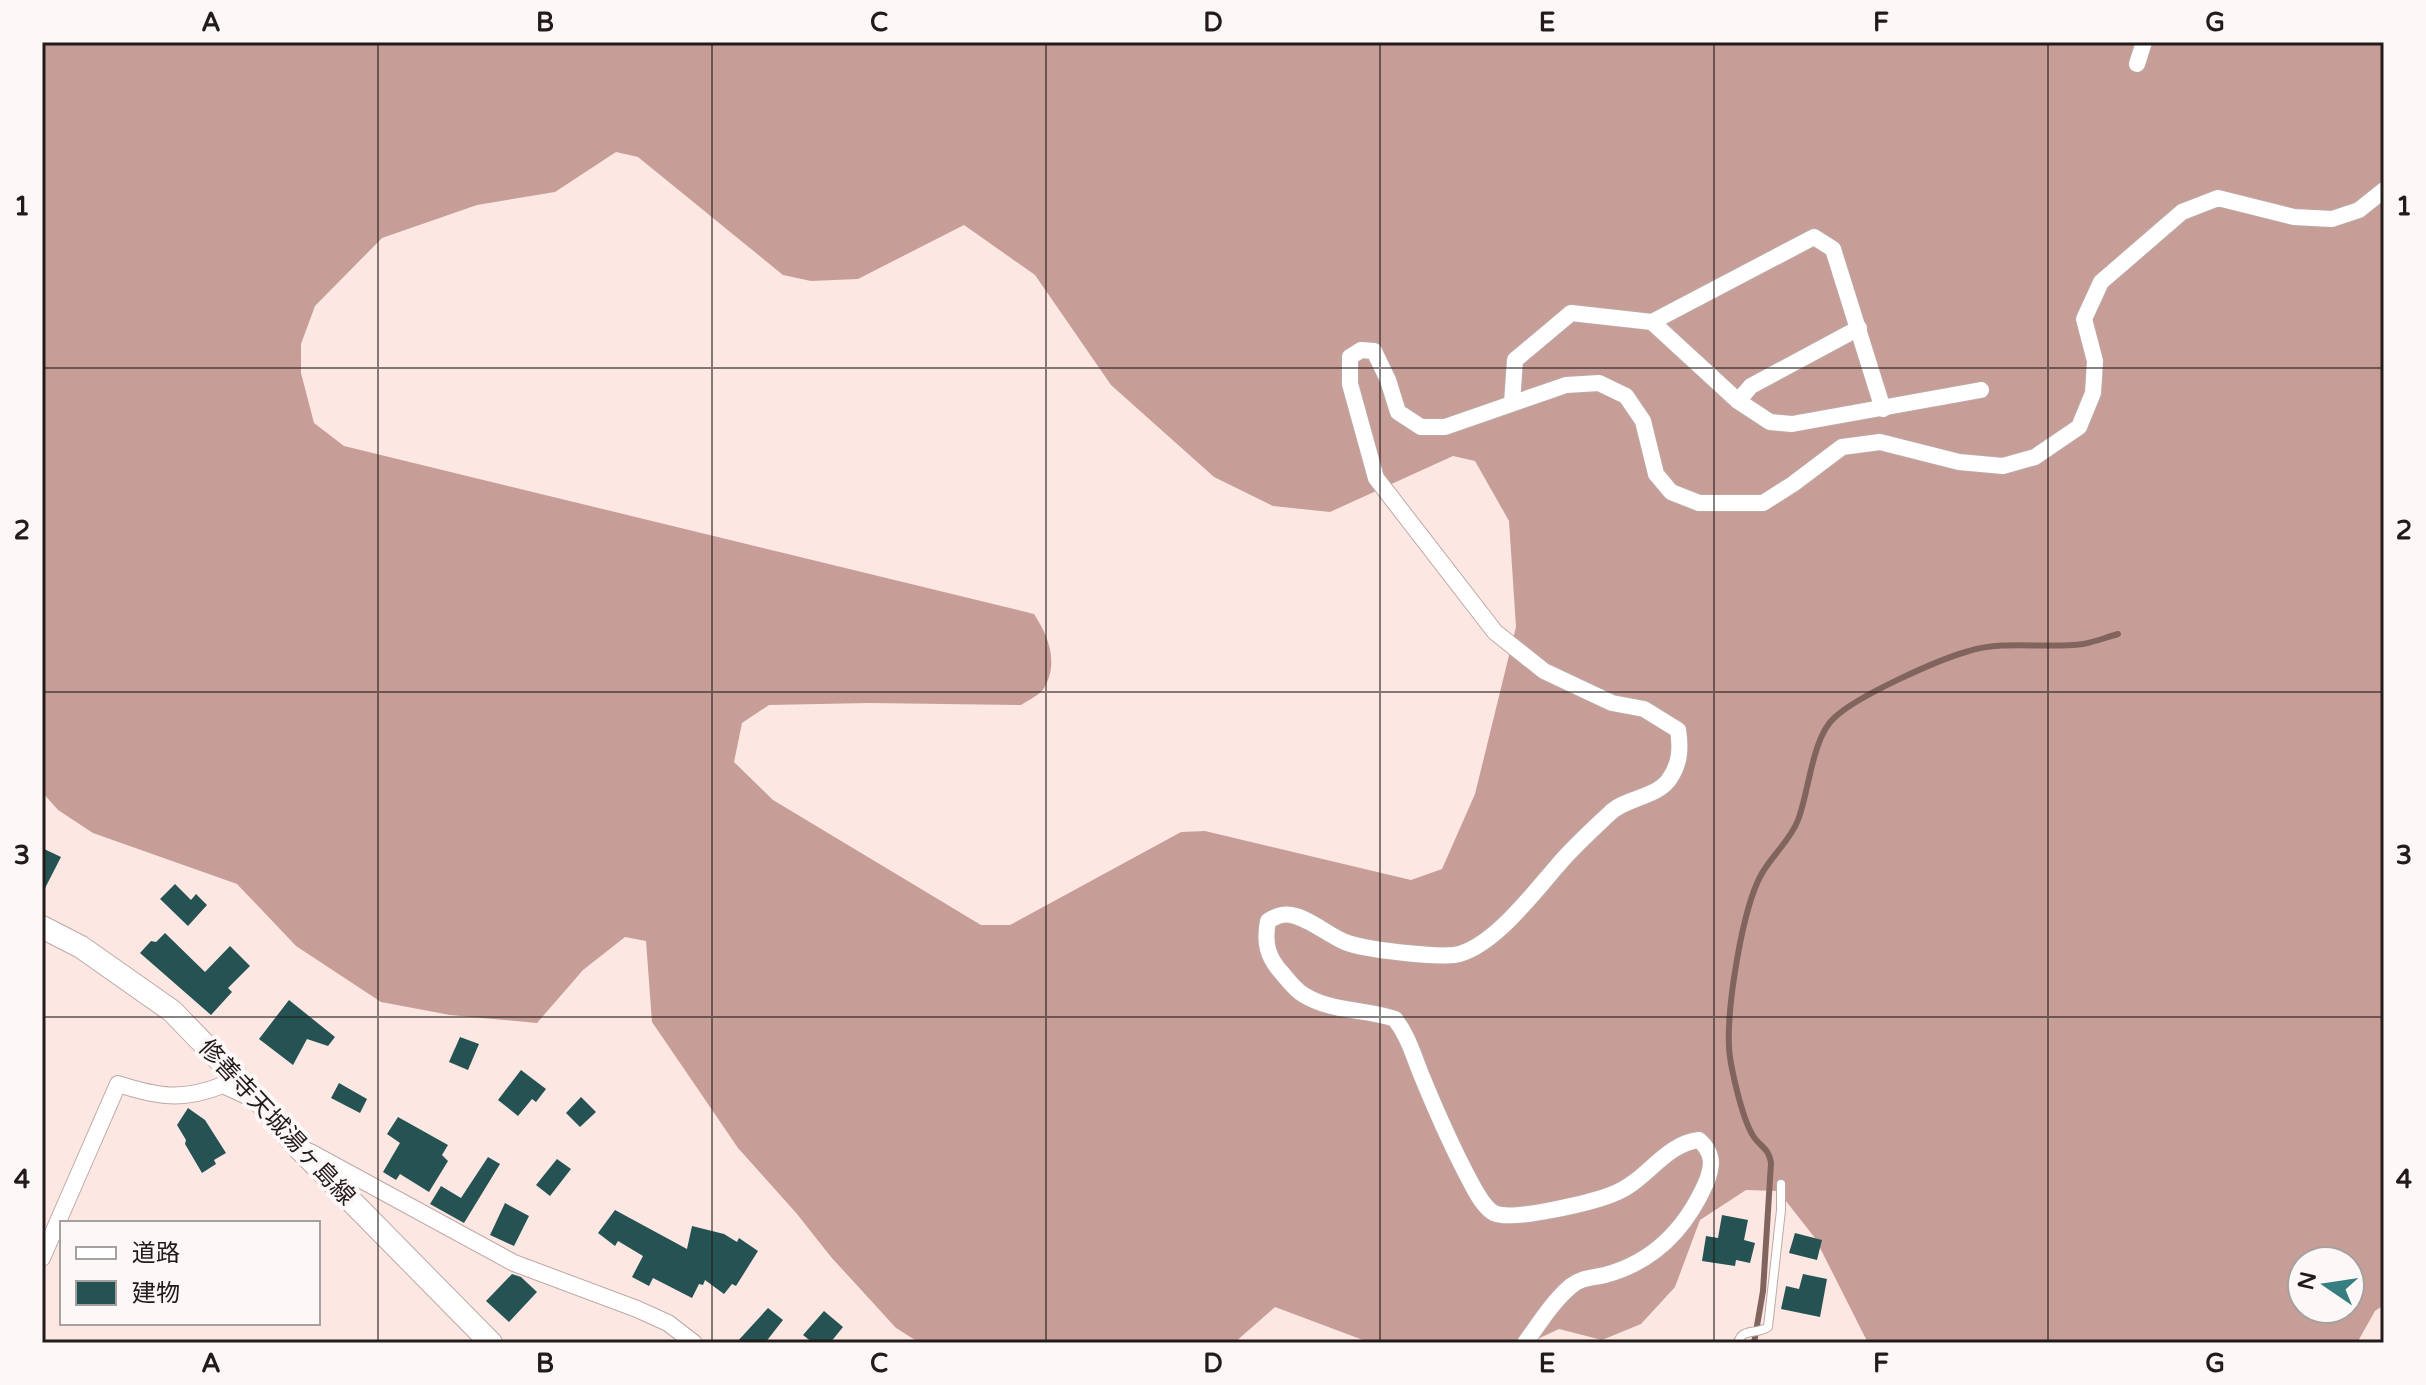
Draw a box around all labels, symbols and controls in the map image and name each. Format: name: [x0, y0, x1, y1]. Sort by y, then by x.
text: A: [201, 7, 221, 38]
text: B: [536, 7, 554, 38]
text: C: [870, 7, 888, 38]
text: D: [1203, 7, 1223, 38]
text: E: [1539, 7, 1555, 38]
text: F: [1873, 7, 1889, 38]
text: G: [2205, 7, 2225, 38]
text: 1: [14, 191, 30, 222]
text: 1: [2396, 191, 2412, 222]
text: 2: [14, 515, 30, 546]
text: 2: [2396, 515, 2412, 546]
text: 3: [14, 840, 30, 871]
text: 3: [2396, 840, 2412, 871]
street label: 修善寺天城湯ヶ島線: [192, 1033, 361, 1211]
text: 4: [14, 1164, 30, 1195]
text: 4: [2396, 1164, 2412, 1195]
legend: [60, 1221, 320, 1325]
text: 道路: [132, 1239, 180, 1268]
north arrow: [2286, 1245, 2366, 1325]
text: N: [2293, 1269, 2322, 1292]
text: 建物: [132, 1279, 180, 1308]
text: A: [201, 1348, 221, 1379]
text: B: [536, 1348, 554, 1379]
text: C: [870, 1348, 888, 1379]
text: D: [1203, 1348, 1223, 1379]
text: E: [1539, 1348, 1555, 1379]
text: F: [1873, 1348, 1889, 1379]
text: G: [2205, 1348, 2225, 1379]

